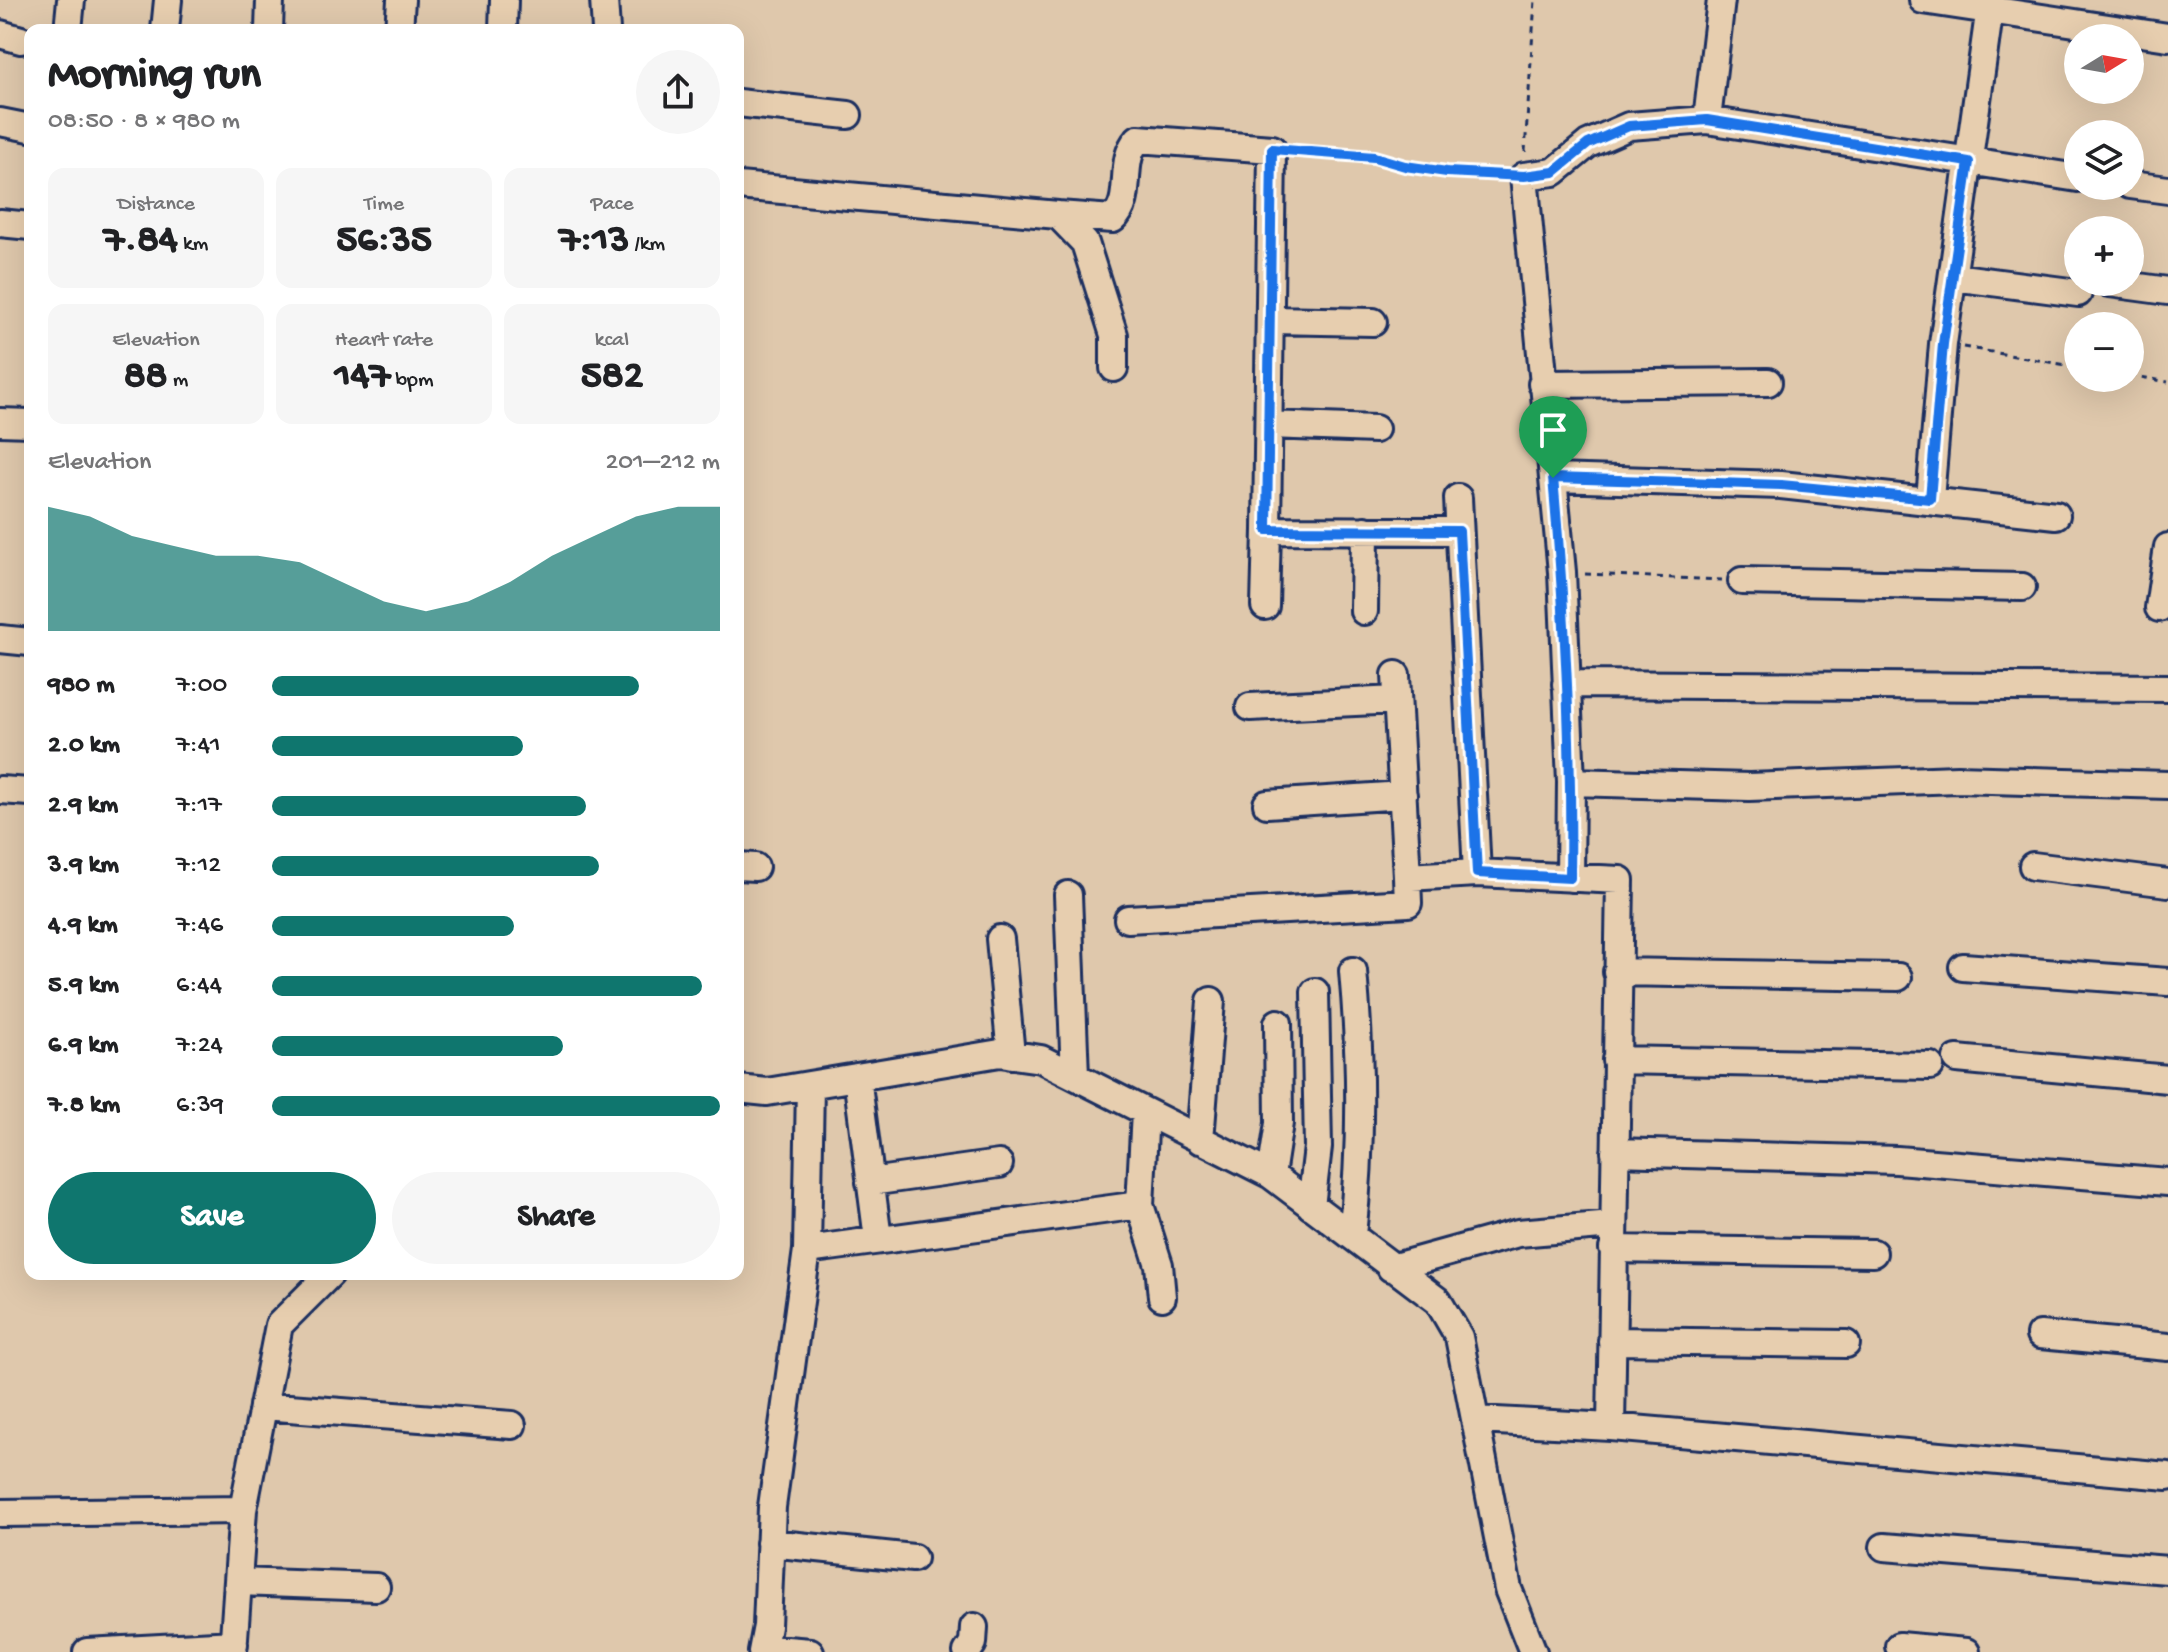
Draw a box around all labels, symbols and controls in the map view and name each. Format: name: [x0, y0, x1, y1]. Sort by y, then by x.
north arrow: [2064, 24, 2144, 104]
map controls: [2064, 24, 2144, 392]
button: share: [636, 50, 720, 134]
text: Morning run: [48, 51, 261, 103]
text: 08:50 · 8 × 980 m: [48, 107, 240, 138]
button: layers: [2064, 120, 2144, 200]
text: Distance: [117, 192, 195, 218]
text: Time: [364, 192, 404, 218]
text: Pace: [590, 192, 634, 218]
button: +: [2064, 216, 2144, 296]
text: 7.84: [104, 218, 178, 265]
text: 56:35: [336, 218, 432, 265]
text: 7:13: [559, 218, 629, 265]
text: km: [178, 232, 208, 258]
text: /km: [629, 232, 665, 258]
button: −: [2064, 312, 2144, 392]
text: Elevation: [112, 328, 200, 354]
text: Heart rate: [335, 328, 433, 354]
text: kcal: [595, 328, 629, 354]
text: 88: [124, 354, 167, 401]
text: 147: [334, 354, 390, 401]
text: 582: [581, 354, 643, 401]
text: m: [167, 368, 188, 394]
text: bpm: [390, 368, 434, 394]
pin: [1519, 396, 1587, 478]
icon: arrive: [1531, 408, 1575, 452]
text: Elevation: [48, 448, 151, 479]
text: 201–212 m: [605, 448, 720, 479]
text: 980 m: [48, 671, 115, 702]
text: 7:00: [176, 671, 227, 702]
text: 2.0 km: [48, 731, 120, 762]
text: 7:41: [176, 731, 220, 762]
text: 2.9 km: [48, 791, 118, 822]
text: 7:17: [176, 791, 222, 822]
text: 3.9 km: [48, 851, 119, 882]
text: 7:12: [176, 851, 221, 882]
text: 4.9 km: [48, 911, 118, 942]
text: 7:46: [176, 911, 223, 942]
text: 5.9 km: [48, 971, 119, 1002]
text: 6:44: [176, 971, 222, 1002]
text: 6.9 km: [48, 1031, 119, 1062]
text: 7:24: [176, 1031, 223, 1062]
text: 7.8 km: [48, 1091, 120, 1122]
text: 6:39: [176, 1091, 224, 1122]
button: Save: [48, 1172, 376, 1264]
button: Share: [392, 1172, 720, 1264]

